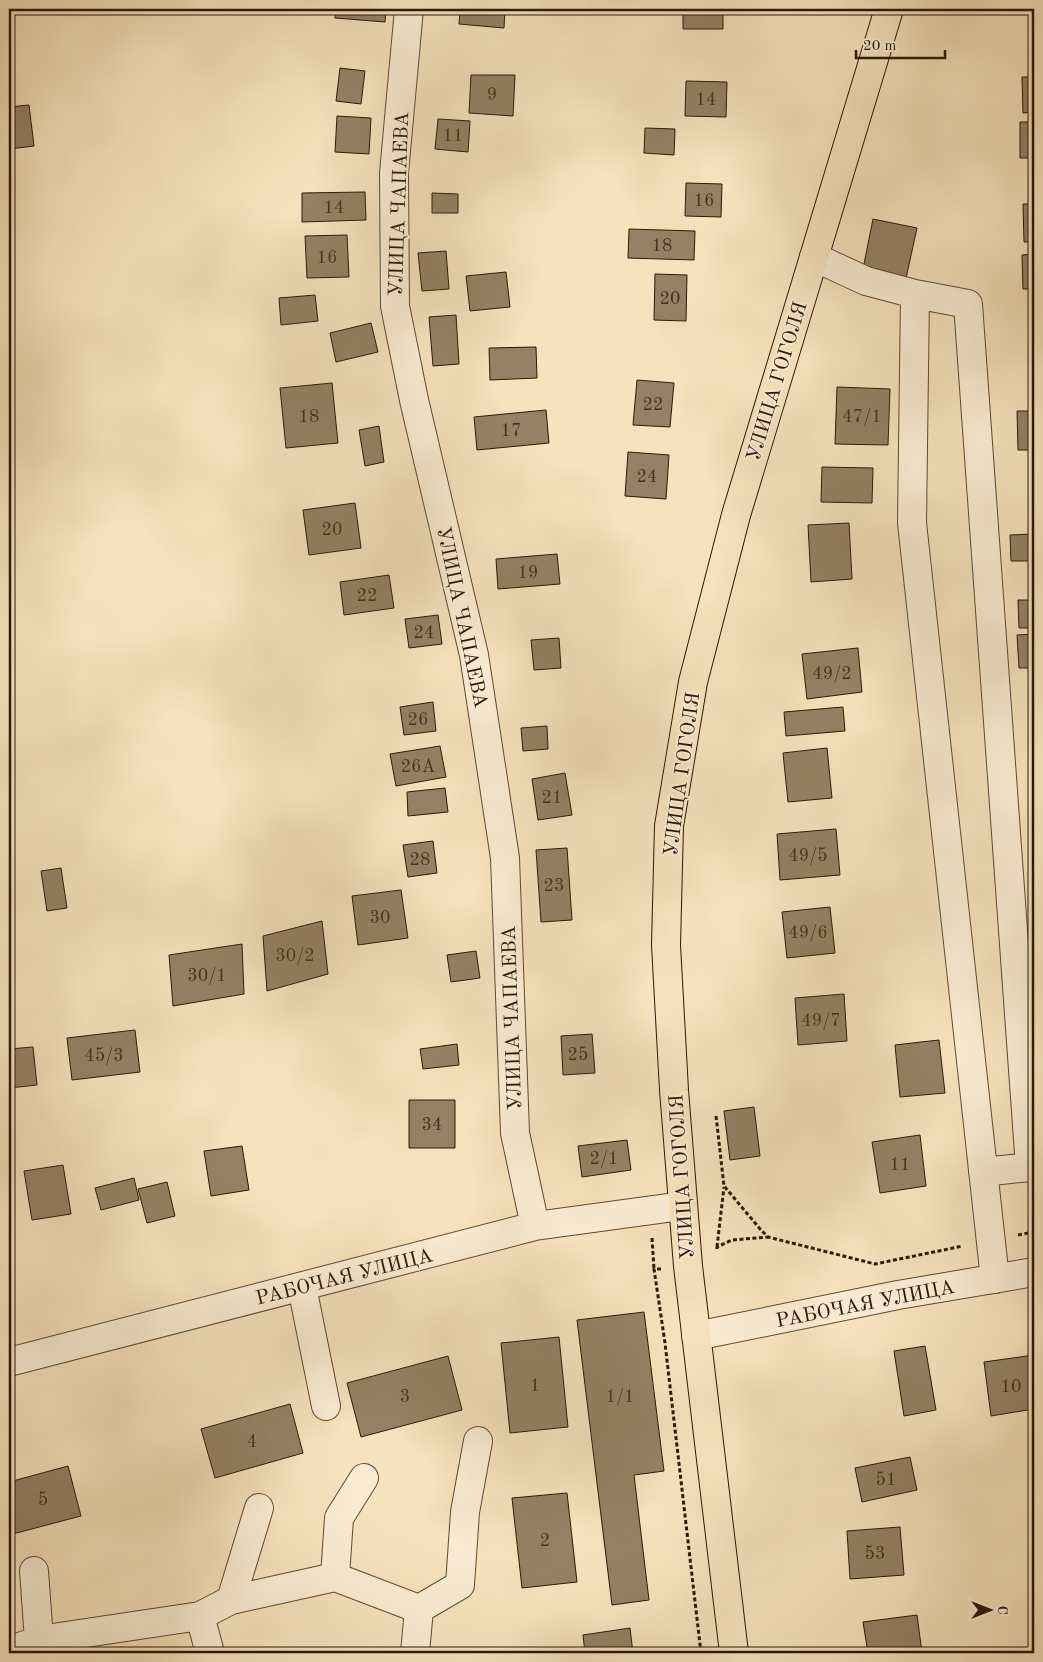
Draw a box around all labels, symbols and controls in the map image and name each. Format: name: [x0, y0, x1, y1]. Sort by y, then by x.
scale bar: [856, 28, 944, 60]
text: 20 m: [863, 39, 897, 54]
house number: 9: [487, 86, 497, 104]
house number: 14: [696, 91, 716, 109]
street label: УЛИЦА ЧАПАЕВА: [387, 111, 413, 297]
house number: 11: [443, 127, 463, 145]
house number: 16: [694, 192, 714, 210]
house number: 14: [324, 199, 344, 217]
house number: 18: [652, 237, 672, 255]
house number: 16: [317, 249, 337, 267]
house number: 20: [660, 290, 680, 308]
street label: УЛИЦА ГОГОЛЯ: [744, 299, 812, 464]
house number: 22: [643, 396, 663, 414]
house number: 18: [299, 408, 319, 426]
house number: 47/1: [842, 408, 882, 426]
house number: 17: [501, 422, 521, 440]
house number: 24: [637, 468, 657, 486]
house number: 20: [322, 521, 342, 539]
street label: УЛИЦА ЧАПАЕВА: [432, 525, 490, 710]
house number: 19: [518, 564, 538, 582]
house number: 22: [357, 587, 377, 605]
house number: 24: [414, 624, 434, 642]
house number: 49/2: [812, 665, 852, 683]
street label: УЛИЦА ГОГОЛЯ: [662, 691, 704, 858]
house number: 26: [408, 711, 428, 729]
house number: 26А: [401, 758, 436, 776]
house number: 21: [542, 789, 562, 807]
house number: 49/5: [788, 847, 828, 865]
house number: 28: [410, 851, 430, 869]
house number: 23: [544, 877, 564, 895]
house number: 30: [370, 909, 390, 927]
house number: 49/6: [788, 924, 828, 942]
street label: УЛИЦА ЧАПАЕВА: [500, 925, 526, 1111]
house number: 30/2: [275, 947, 315, 965]
house number: 30/1: [187, 967, 227, 985]
house number: 49/7: [801, 1012, 841, 1030]
house number: 25: [568, 1046, 588, 1064]
house number: 45/3: [84, 1047, 124, 1065]
street label: УЛИЦА ГОГОЛЯ: [667, 1094, 699, 1260]
house number: 34: [422, 1116, 442, 1134]
house number: 2/1: [590, 1150, 618, 1168]
house number: 11: [890, 1156, 910, 1174]
street label: РАБОЧАЯ УЛИЦА: [254, 1246, 435, 1310]
street label: РАБОЧАЯ УЛИЦА: [774, 1278, 957, 1332]
house number: 1: [530, 1377, 540, 1395]
house number: 10: [1001, 1378, 1021, 1396]
house number: 3: [400, 1388, 410, 1406]
house number: 1/1: [606, 1388, 634, 1406]
house number: 4: [247, 1433, 257, 1451]
house number: 51: [876, 1471, 896, 1489]
house number: 5: [38, 1491, 48, 1509]
house number: 2: [540, 1532, 550, 1550]
house number: 53: [865, 1545, 885, 1563]
north arrow: [966, 1584, 1016, 1634]
text: С: [995, 1605, 1009, 1615]

